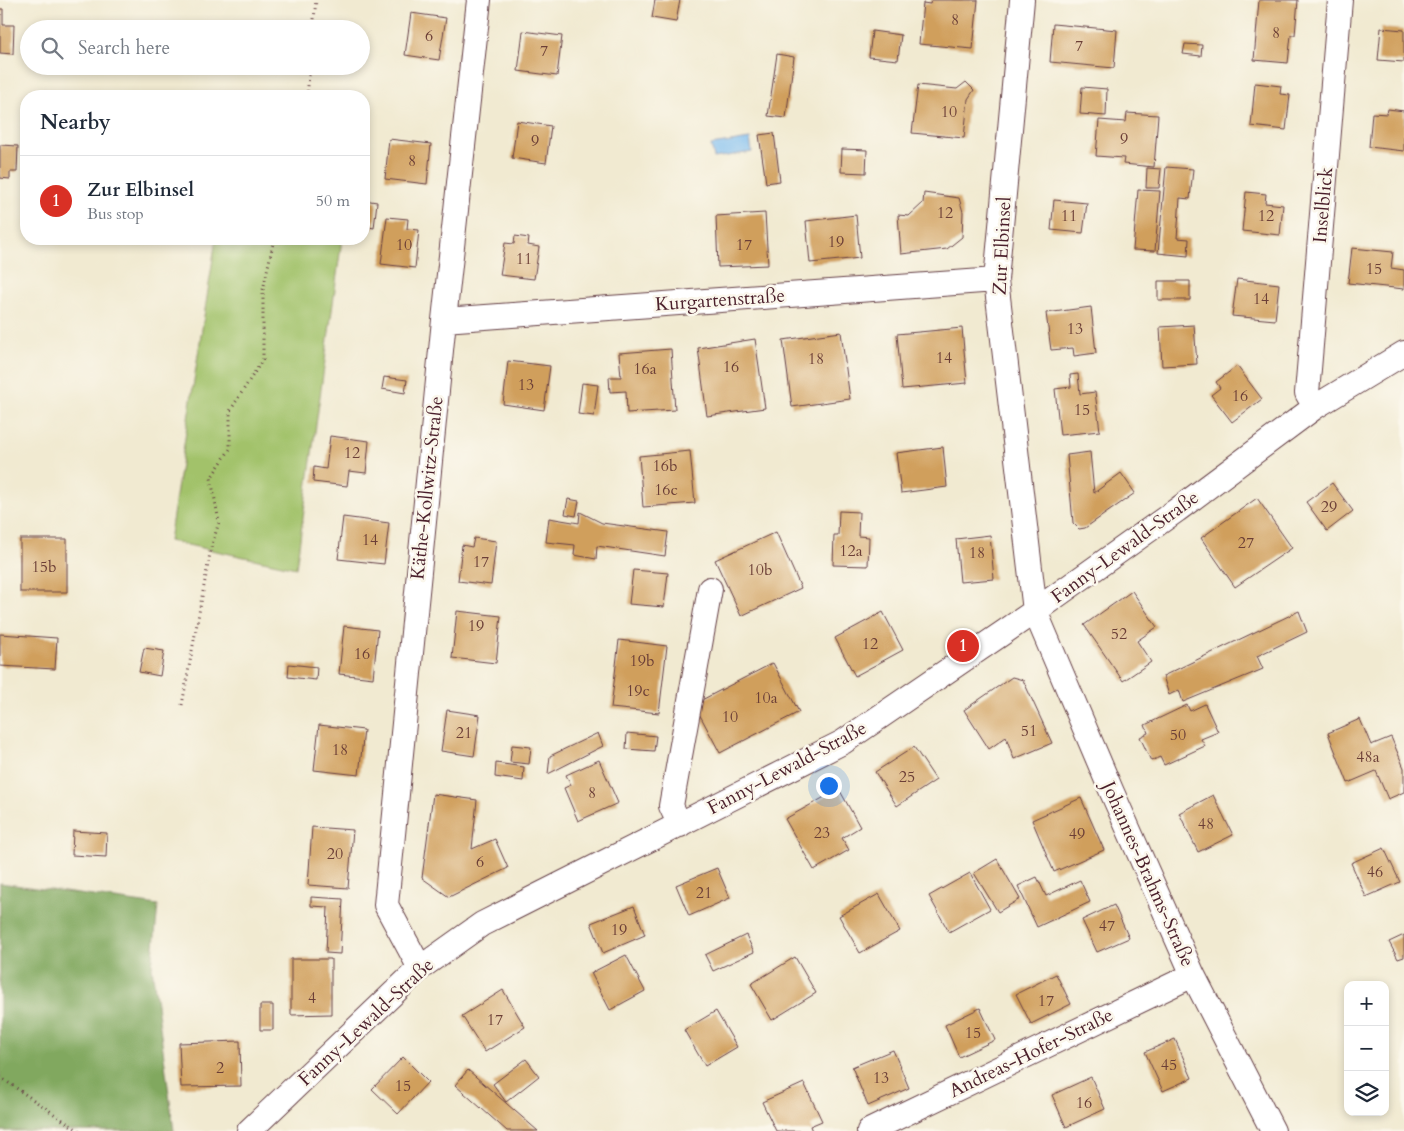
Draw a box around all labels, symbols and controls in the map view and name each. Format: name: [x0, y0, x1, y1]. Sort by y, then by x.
house number: 8: [951, 9, 959, 31]
search box: [20, 20, 370, 75]
house number: 8: [1272, 22, 1280, 44]
house number: 6: [425, 25, 433, 47]
icon: search: [38, 34, 66, 62]
text: Search here: [78, 35, 170, 61]
house number: 7: [1075, 35, 1083, 57]
house number: 7: [540, 40, 548, 62]
house number: 10: [941, 101, 957, 123]
text: Nearby: [40, 108, 111, 137]
house number: 9: [1120, 128, 1128, 150]
house number: 9: [531, 130, 539, 152]
house number: 8: [408, 150, 416, 172]
street label: Inselblick: [1307, 165, 1339, 244]
text: Zur Elbinsel: [87, 177, 194, 203]
text: 1: [52, 190, 60, 212]
text: 50 m: [316, 190, 350, 212]
street label: Zur Elbinsel: [986, 196, 1018, 296]
house number: 12: [937, 202, 953, 224]
text: Bus stop: [87, 203, 144, 225]
house number: 11: [1061, 205, 1077, 227]
house number: 12: [1258, 205, 1274, 227]
house number: 19: [828, 231, 844, 253]
house number: 10: [396, 234, 412, 256]
house number: 17: [736, 234, 752, 256]
house number: 11: [516, 248, 532, 270]
house number: 15: [1366, 258, 1382, 280]
street label: Kurgartenstraße: [654, 282, 786, 318]
house number: 14: [1253, 288, 1269, 310]
house number: 13: [1067, 318, 1083, 340]
house number: 14: [936, 347, 952, 369]
house number: 18: [808, 348, 824, 370]
house number: 16: [723, 356, 739, 378]
house number: 16a: [633, 358, 657, 380]
house number: 13: [518, 374, 534, 396]
house number: 16: [1232, 385, 1248, 407]
street label: Käthe-Kollwitz-Straße: [404, 395, 450, 581]
house number: 15: [1074, 399, 1090, 421]
house number: 12: [344, 442, 360, 464]
house number: 16b: [653, 455, 677, 477]
house number: 16c: [654, 479, 678, 501]
street label: Fanny-Lewald-Straße: [1046, 485, 1204, 609]
house number: 29: [1321, 496, 1337, 518]
house number: 14: [362, 529, 378, 551]
house number: 27: [1238, 532, 1254, 554]
house number: 12a: [839, 540, 863, 562]
house number: 18: [969, 542, 985, 564]
house number: 17: [473, 551, 489, 573]
house number: 15b: [32, 556, 56, 578]
house number: 10b: [748, 559, 772, 581]
house number: 19: [468, 615, 484, 637]
house number: 52: [1111, 623, 1127, 645]
pin: 1: [947, 627, 979, 665]
house number: 12: [862, 633, 878, 655]
house number: 16: [354, 643, 370, 665]
house number: 19b: [630, 650, 654, 672]
house number: 19c: [626, 680, 650, 702]
house number: 10a: [754, 687, 778, 709]
house number: 10: [722, 706, 738, 728]
street label: Fanny-Lewald-Straße: [703, 715, 871, 821]
house number: 51: [1021, 720, 1037, 742]
house number: 21: [456, 722, 472, 744]
house number: 50: [1170, 724, 1186, 746]
house number: 18: [332, 739, 348, 761]
house number: 48a: [1356, 746, 1380, 768]
house number: 25: [899, 766, 915, 788]
your location: [816, 773, 842, 799]
street label: Johannes-Brahms-Straße: [1094, 774, 1201, 971]
house number: 8: [588, 782, 596, 804]
house number: 48: [1198, 813, 1214, 835]
house number: 23: [814, 822, 830, 844]
house number: 49: [1069, 823, 1085, 845]
house number: 20: [327, 843, 343, 865]
house number: 6: [476, 851, 484, 873]
house number: 46: [1367, 861, 1383, 883]
house number: 21: [696, 882, 712, 904]
house number: 47: [1099, 915, 1115, 937]
house number: 19: [611, 919, 627, 941]
street label: Fanny-Lewald-Straße: [293, 952, 439, 1092]
map controls: [1344, 981, 1389, 1116]
button: +: [1344, 981, 1389, 1026]
house number: 4: [308, 987, 316, 1009]
house number: 17: [1038, 990, 1054, 1012]
street label: Andreas-Hofer-Straße: [945, 1002, 1117, 1104]
house number: 17: [487, 1009, 503, 1031]
house number: 15: [965, 1022, 981, 1044]
button: −: [1344, 1026, 1389, 1071]
house number: 45: [1161, 1054, 1177, 1076]
house number: 2: [216, 1057, 224, 1079]
house number: 13: [873, 1067, 889, 1089]
button: layers: [1344, 1071, 1389, 1116]
house number: 15: [395, 1075, 411, 1097]
house number: 16: [1076, 1092, 1092, 1114]

